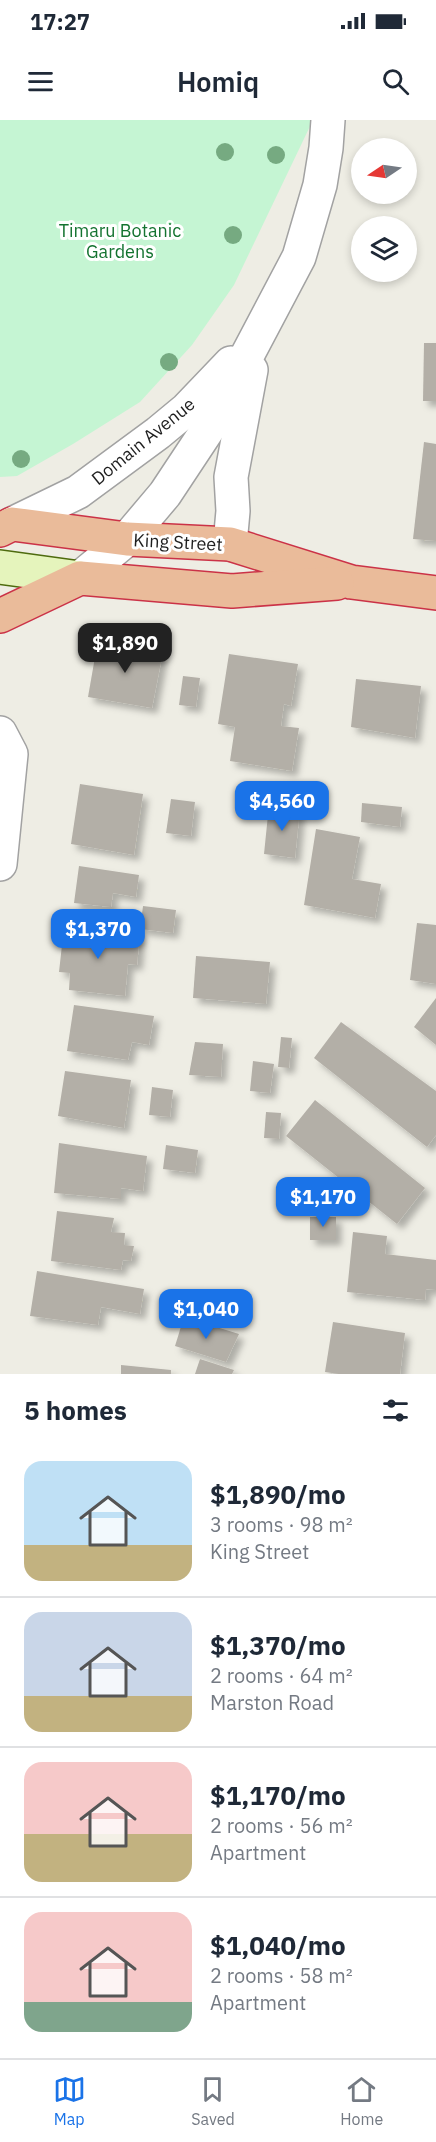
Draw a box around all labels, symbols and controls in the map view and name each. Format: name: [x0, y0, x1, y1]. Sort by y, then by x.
text: 17:27: [30, 7, 90, 36]
text: Homiq: [177, 64, 259, 99]
icon: menu: [24, 65, 57, 98]
icon: search: [379, 65, 412, 98]
north arrow: [351, 138, 417, 204]
map controls: [351, 138, 417, 282]
button: layers: [351, 216, 417, 282]
park label: Timaru Botanic Gardens: [59, 219, 181, 263]
street label: Domain Avenue: [87, 392, 200, 490]
street label: King Street: [133, 528, 223, 556]
pin: $1,890: [76, 623, 174, 674]
text: $1,890: [92, 629, 158, 656]
pin: $4,560: [233, 781, 331, 832]
text: $4,560: [249, 787, 315, 814]
pin: $1,370: [49, 909, 147, 960]
text: $1,370: [65, 915, 131, 942]
pin: $1,170: [274, 1177, 372, 1228]
text: $1,170: [290, 1183, 356, 1210]
pin: $1,040: [157, 1289, 255, 1340]
text: $1,040: [173, 1295, 239, 1322]
text: 5 homes: [24, 1393, 127, 1427]
icon: filters: [379, 1394, 412, 1427]
text: $1,890/mo: [210, 1477, 346, 1511]
icon: home: [72, 1485, 144, 1557]
text: 3 rooms · 98 m²: [210, 1511, 353, 1538]
text: King Street: [210, 1538, 309, 1565]
text: $1,370/mo: [210, 1628, 346, 1662]
icon: home: [72, 1636, 144, 1708]
text: 2 rooms · 64 m²: [210, 1662, 353, 1689]
text: Marston Road: [210, 1689, 334, 1716]
text: $1,170/mo: [210, 1778, 346, 1812]
icon: home: [72, 1786, 144, 1858]
text: 2 rooms · 56 m²: [210, 1812, 353, 1839]
text: Apartment: [210, 1839, 306, 1866]
text: $1,040/mo: [210, 1928, 346, 1962]
icon: home: [72, 1936, 144, 2008]
text: 2 rooms · 58 m²: [210, 1962, 353, 1989]
text: Apartment: [210, 1989, 306, 2016]
tab: Map: [53, 2073, 86, 2129]
tab: Saved: [191, 2073, 235, 2129]
tab: Home: [340, 2073, 383, 2129]

